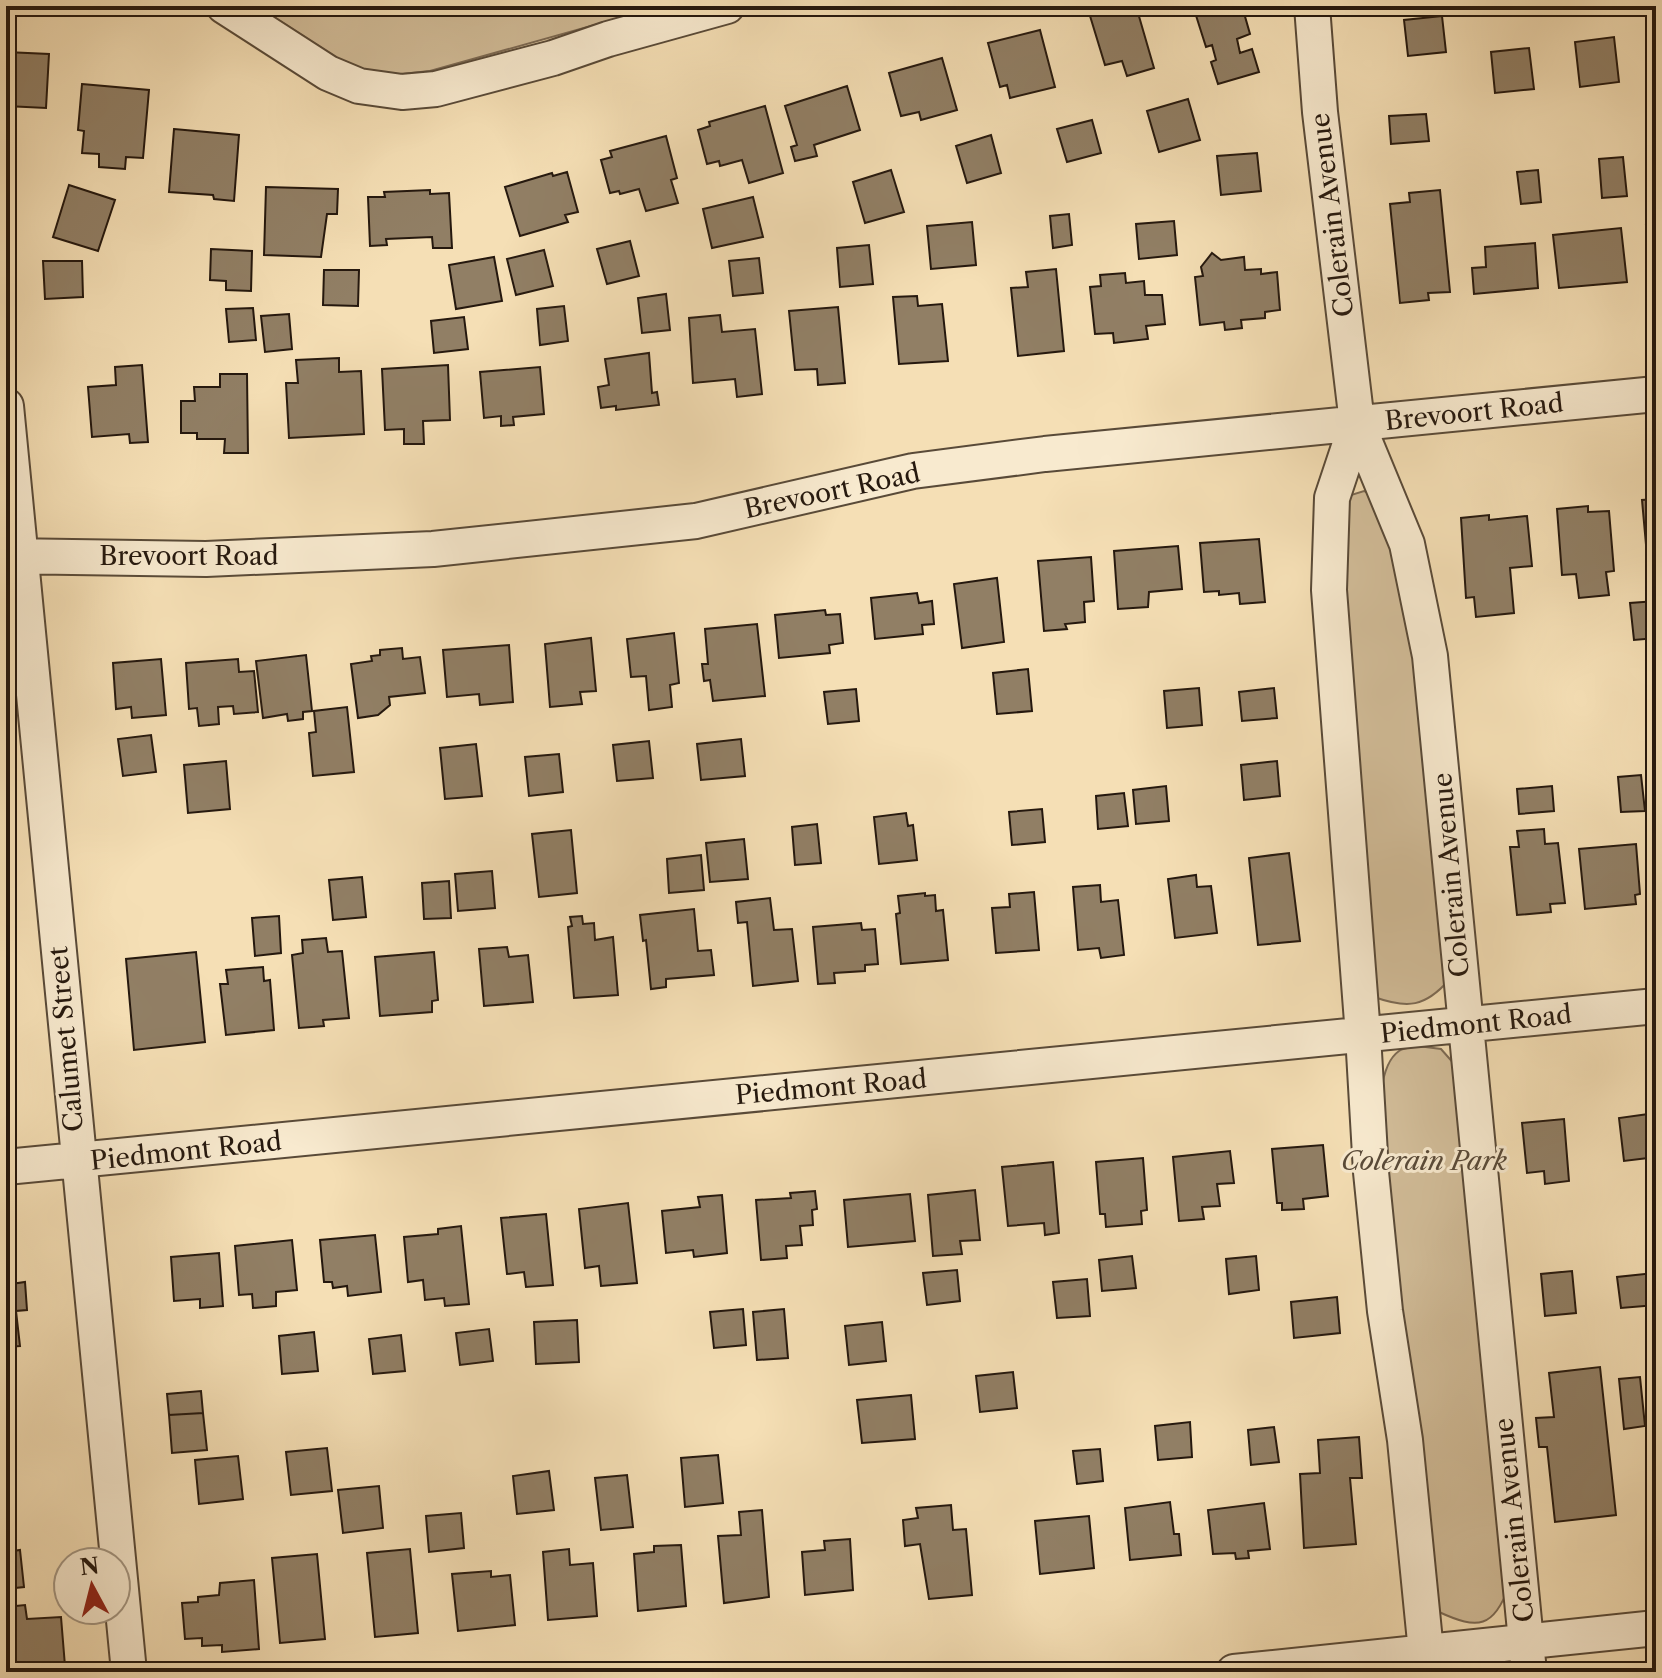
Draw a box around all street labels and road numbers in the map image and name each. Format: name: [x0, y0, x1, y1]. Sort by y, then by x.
street label: Colerain Avenue: [1304, 111, 1360, 319]
street label: Brevoort Road: [1383, 387, 1565, 437]
street label: Brevoort Road: [741, 457, 923, 525]
street label: Brevoort Road: [99, 540, 279, 572]
street label: Colerain Avenue: [1426, 771, 1476, 979]
street label: Calumet Street: [42, 944, 90, 1133]
street label: Piedmont Road: [1379, 998, 1573, 1050]
street label: Piedmont Road: [734, 1063, 928, 1111]
street label: Piedmont Road: [89, 1125, 283, 1177]
street label: Colerain Avenue: [1487, 1416, 1541, 1624]

